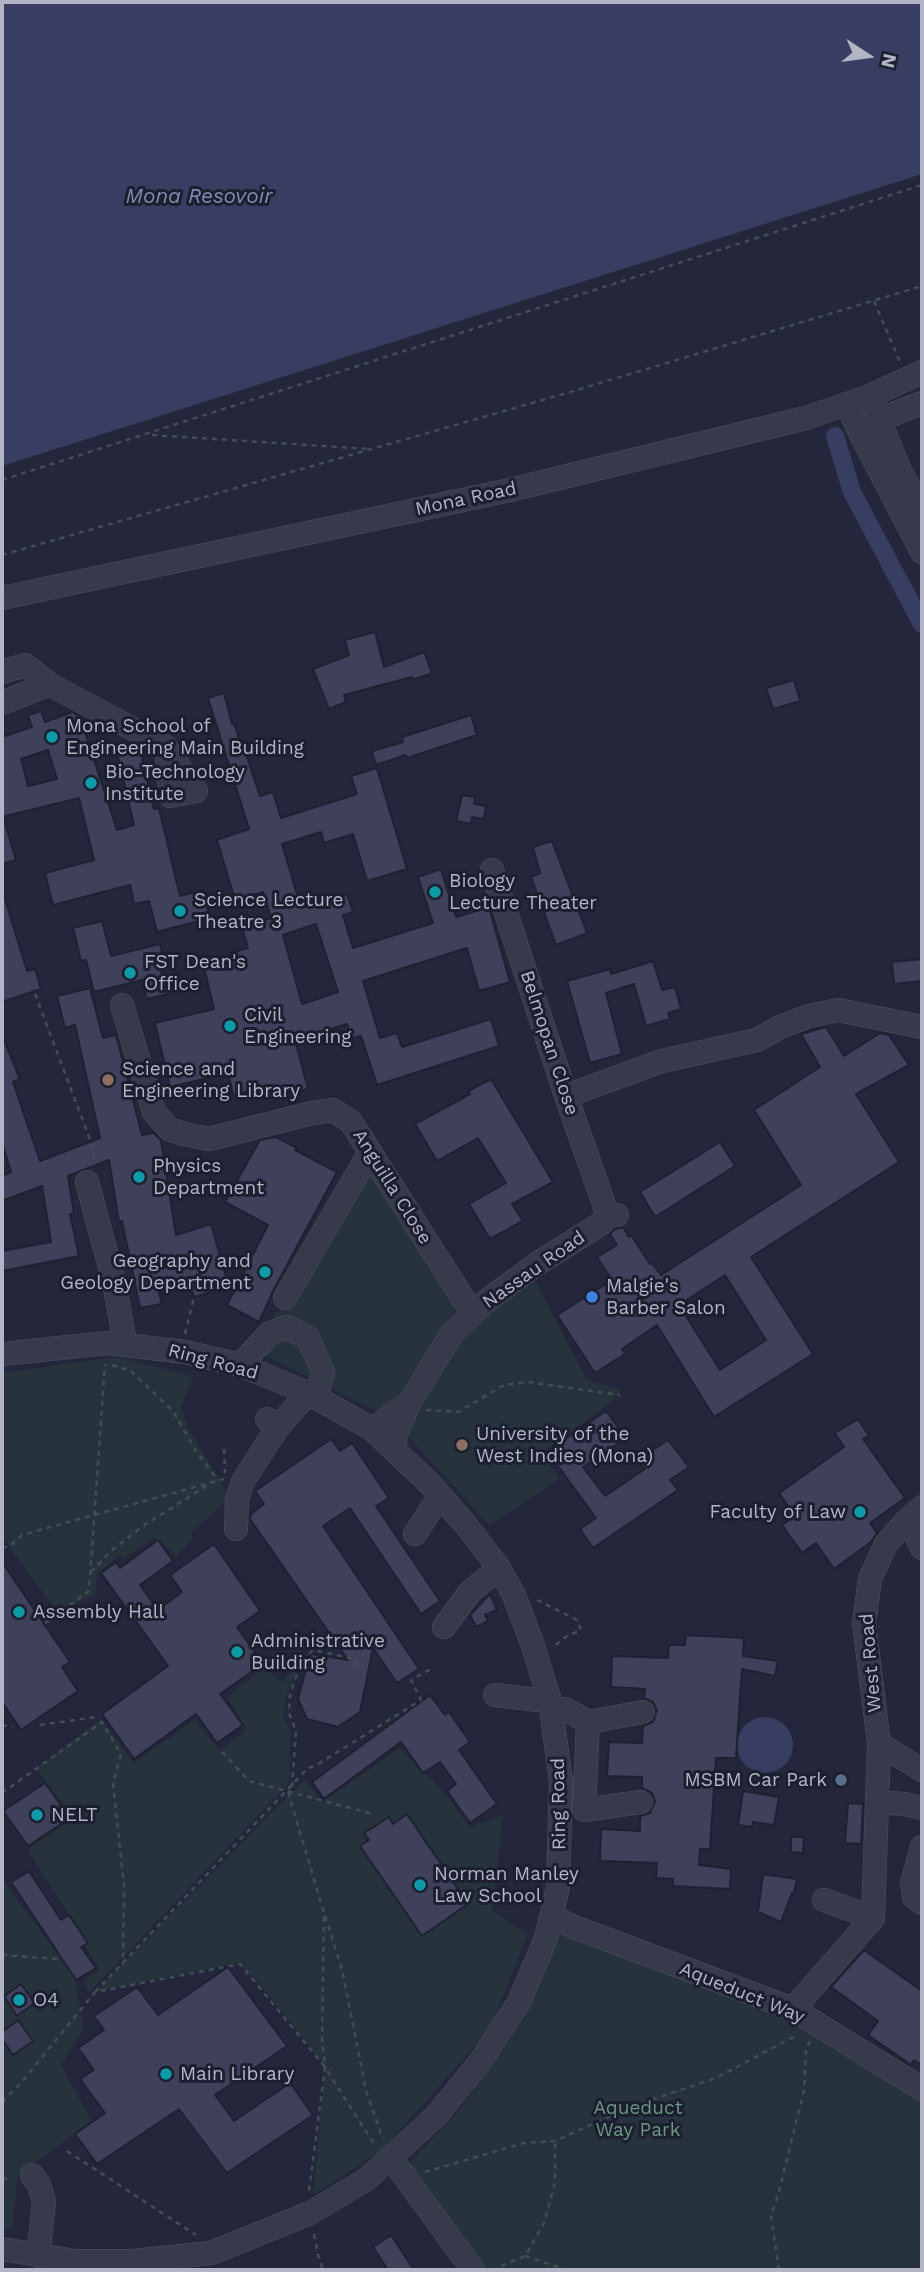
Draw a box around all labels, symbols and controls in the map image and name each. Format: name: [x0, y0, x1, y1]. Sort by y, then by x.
north arrow: [833, 21, 903, 91]
text: N: [876, 51, 902, 70]
water label: Mona Resovoir: [126, 184, 272, 210]
street label: Mona Road: [413, 477, 519, 521]
place label: Mona School of Engineering Main Building: [66, 715, 304, 759]
marker: Mona School of Engineering Main Building: [44, 729, 60, 745]
place label: Bio-Technology Institute: [105, 761, 245, 805]
marker: Bio-Technology Institute: [83, 775, 99, 791]
place label: Biology Lecture Theater: [449, 870, 597, 914]
marker: Biology Lecture Theater: [427, 884, 443, 900]
place label: Science Lecture Theatre 3: [194, 889, 343, 933]
marker: Science Lecture Theatre 3: [172, 903, 188, 919]
place label: FST Dean's Office: [144, 951, 246, 995]
marker: FST Dean's Office: [122, 965, 138, 981]
street label: Belmopan Close: [515, 968, 583, 1118]
place label: Civil Engineering: [244, 1004, 351, 1048]
marker: Civil Engineering: [222, 1018, 238, 1034]
place label: Science and Engineering Library: [122, 1058, 300, 1102]
marker: Science and Engineering Library: [100, 1072, 116, 1088]
street label: Anguilla Close: [348, 1125, 436, 1249]
place label: Physics Department: [153, 1155, 264, 1199]
marker: Physics Department: [131, 1169, 147, 1185]
street label: Nassau Road: [478, 1226, 590, 1314]
place label: Geography and Geology Department: [60, 1250, 251, 1294]
marker: Geography and Geology Department: [257, 1264, 273, 1280]
place label: Malgie's Barber Salon: [606, 1275, 726, 1319]
marker: Malgie's Barber Salon: [584, 1289, 600, 1305]
street label: Ring Road: [165, 1339, 261, 1385]
place label: University of the West Indies (Mona): [476, 1423, 653, 1467]
marker: University of the West Indies (Mona): [454, 1437, 470, 1453]
place label: Faculty of Law: [710, 1501, 846, 1523]
marker: Faculty of Law: [852, 1504, 868, 1520]
place label: Assembly Hall: [33, 1601, 164, 1623]
marker: Assembly Hall: [11, 1604, 27, 1620]
street label: West Road: [855, 1612, 887, 1714]
place label: Administrative Building: [251, 1630, 385, 1674]
marker: Administrative Building: [229, 1644, 245, 1660]
street label: Ring Road: [547, 1758, 571, 1850]
place label: MSBM Car Park: [685, 1769, 827, 1791]
marker: MSBM Car Park: [833, 1772, 849, 1788]
place label: NELT: [51, 1804, 97, 1826]
marker: NELT: [29, 1807, 45, 1823]
place label: Norman Manley Law School: [434, 1863, 579, 1907]
marker: Norman Manley Law School: [412, 1877, 428, 1893]
street label: Aqueduct Way: [676, 1957, 808, 2029]
place label: O4: [33, 1989, 59, 2011]
marker: O4: [11, 1992, 27, 2008]
place label: Main Library: [180, 2063, 294, 2085]
marker: Main Library: [158, 2066, 174, 2082]
park label: Aqueduct Way Park: [593, 2097, 683, 2141]

